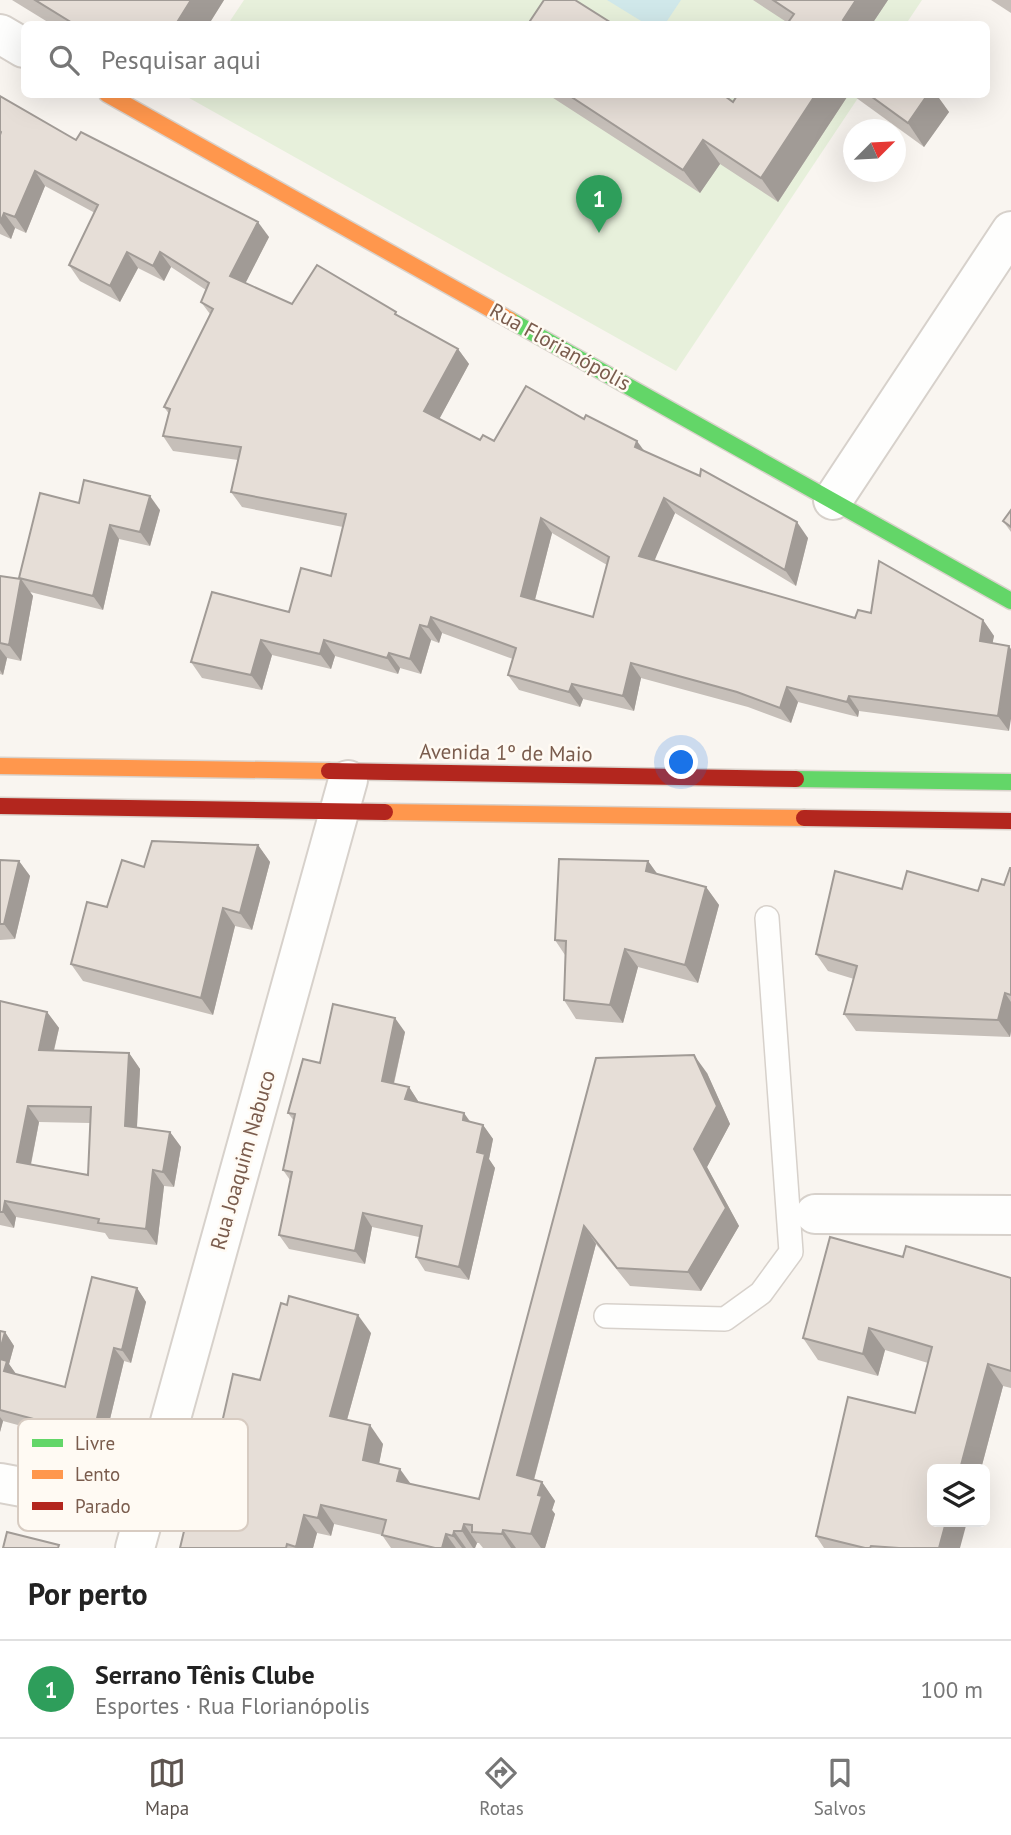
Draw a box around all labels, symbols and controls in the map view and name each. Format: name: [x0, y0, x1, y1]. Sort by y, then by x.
search box: [21, 21, 990, 98]
icon: search: [45, 41, 83, 79]
text: Pesquisar aqui: [101, 43, 261, 76]
north arrow: [843, 119, 906, 182]
pin: 1: [576, 175, 622, 233]
street label: Rua Florianópolis: [485, 297, 635, 396]
street label: Avenida 1º de Maio: [419, 737, 593, 768]
your location: [664, 745, 698, 779]
street label: Rua Joaquim Nabuco: [204, 1067, 281, 1253]
legend: [18, 1419, 248, 1531]
text: Livre: [75, 1431, 115, 1455]
text: Lento: [75, 1462, 120, 1486]
map controls: [927, 1464, 990, 1527]
button: layers: [927, 1464, 990, 1527]
text: Parado: [75, 1494, 131, 1518]
text: Por perto: [28, 1574, 148, 1613]
text: Serrano Tênis Clube: [95, 1658, 315, 1691]
text: 1: [44, 1675, 58, 1704]
text: 100 m: [921, 1675, 983, 1704]
text: Esportes · Rua Florianópolis: [95, 1691, 370, 1720]
tab: Mapa: [145, 1754, 189, 1820]
tab: Rotas: [479, 1754, 524, 1820]
tab: Salvos: [814, 1754, 866, 1820]

